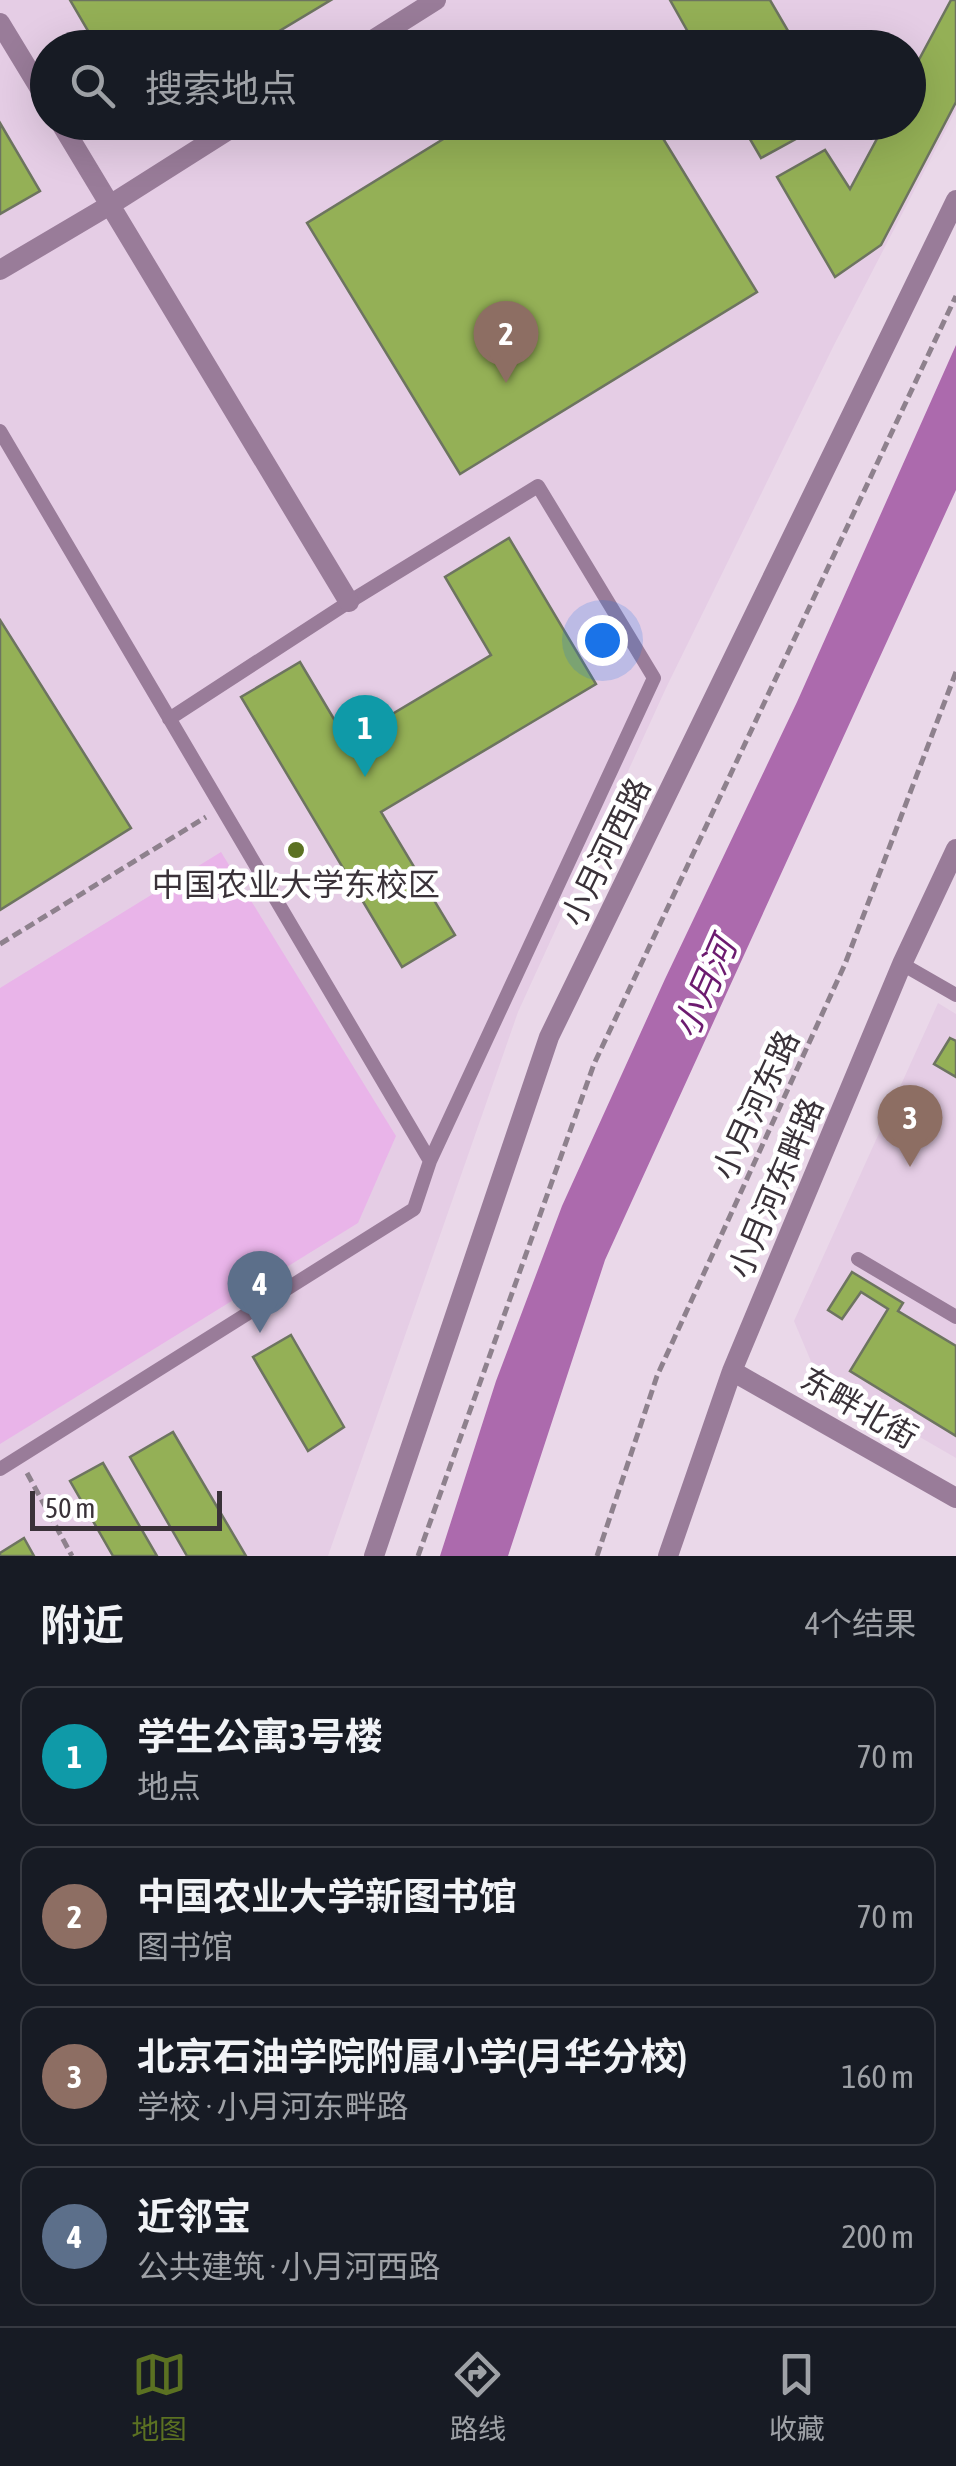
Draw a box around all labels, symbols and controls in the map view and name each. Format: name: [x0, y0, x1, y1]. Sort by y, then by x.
search box: [30, 30, 926, 140]
icon: search: [65, 58, 120, 113]
text: 搜索地点: [145, 67, 297, 110]
pin: 2: [474, 300, 538, 383]
your location: [577, 615, 628, 666]
pin: 1: [332, 694, 398, 777]
street label: 小月河西路: [554, 772, 657, 932]
marker: 中国农业大学东校区: [285, 839, 307, 861]
place label: 中国农业大学东校区: [152, 866, 440, 903]
water label: 小月河: [664, 926, 746, 1044]
street label: 小月河东路: [705, 1024, 806, 1185]
pin: 3: [878, 1084, 942, 1167]
street label: 小月河东畔路: [721, 1092, 830, 1283]
pin: 4: [228, 1250, 292, 1333]
street label: 东畔北街: [795, 1360, 924, 1456]
scale bar: [30, 1486, 222, 1530]
text: 50 m: [45, 1492, 95, 1524]
text: 附近: [40, 1601, 124, 1649]
text: 4个结果: [805, 1605, 916, 1642]
text: 学生公寓3号楼: [137, 1715, 383, 1758]
text: 1: [67, 1738, 82, 1775]
text: 70 m: [856, 1738, 914, 1775]
text: 地点: [137, 1768, 201, 1805]
text: 中国农业大学新图书馆: [137, 1875, 517, 1918]
text: 2: [67, 1898, 82, 1935]
text: 70 m: [856, 1898, 914, 1935]
text: 图书馆: [137, 1928, 233, 1965]
text: 北京石油学院附属小学(月华分校): [137, 2035, 687, 2078]
text: 3: [67, 2058, 82, 2095]
text: 160 m: [841, 2058, 914, 2095]
text: 学校 · 小月河东畔路: [137, 2088, 409, 2125]
text: 近邻宝: [137, 2195, 251, 2238]
text: 4: [67, 2218, 82, 2255]
text: 200 m: [841, 2218, 914, 2255]
text: 公共建筑 · 小月河西路: [137, 2248, 441, 2285]
tab: 地图: [131, 2347, 187, 2447]
tab: 路线: [450, 2347, 506, 2447]
tab: 收藏: [769, 2347, 825, 2447]

